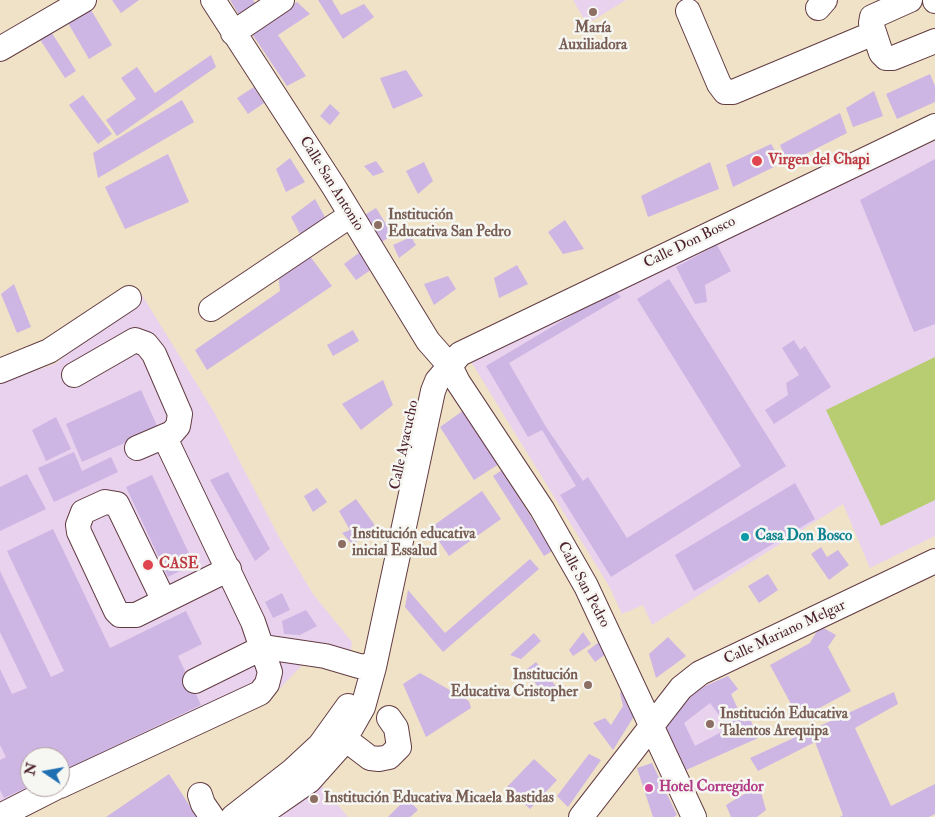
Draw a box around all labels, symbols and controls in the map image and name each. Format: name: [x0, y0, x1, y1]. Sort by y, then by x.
marker: María Auxiliadora: [587, 6, 599, 18]
place label: María Auxiliadora: [559, 20, 627, 55]
street label: Calle San Antonio: [295, 134, 367, 234]
place label: Virgen del Chapi: [768, 152, 870, 170]
marker: Virgen del Chapi: [750, 154, 764, 168]
place label: Institución Educativa San Pedro: [388, 207, 511, 242]
street label: Calle Don Bosco: [641, 213, 739, 273]
marker: Institución Educativa San Pedro: [372, 219, 384, 231]
street label: Calle Ayacucho: [387, 399, 423, 491]
place label: Institución educativa inicial Essalud: [352, 526, 475, 561]
place label: Casa Don Bosco: [755, 528, 852, 546]
marker: Casa Don Bosco: [739, 531, 751, 543]
marker: Institución educativa inicial Essalud: [336, 538, 348, 550]
street label: Calle San Pedro: [553, 539, 613, 631]
place label: CASE: [159, 556, 199, 574]
marker: CASE: [141, 558, 155, 572]
street label: Calle Mariano Melgar: [721, 597, 849, 669]
place label: Institución Educativa Cristopher: [450, 667, 578, 702]
marker: Institución Educativa Cristopher: [582, 679, 594, 691]
place label: Institución Educativa Talentos Arequipa: [720, 706, 848, 741]
marker: Institución Educativa Talentos Arequipa: [704, 718, 716, 730]
north arrow: [20, 747, 70, 797]
text: N: [21, 761, 40, 777]
place label: Hotel Corregidor: [659, 779, 764, 797]
marker: Hotel Corregidor: [643, 782, 655, 794]
place label: Institución Educativa Micaela Bastidas: [324, 790, 554, 808]
marker: Institución Educativa Micaela Bastidas: [308, 793, 320, 805]

